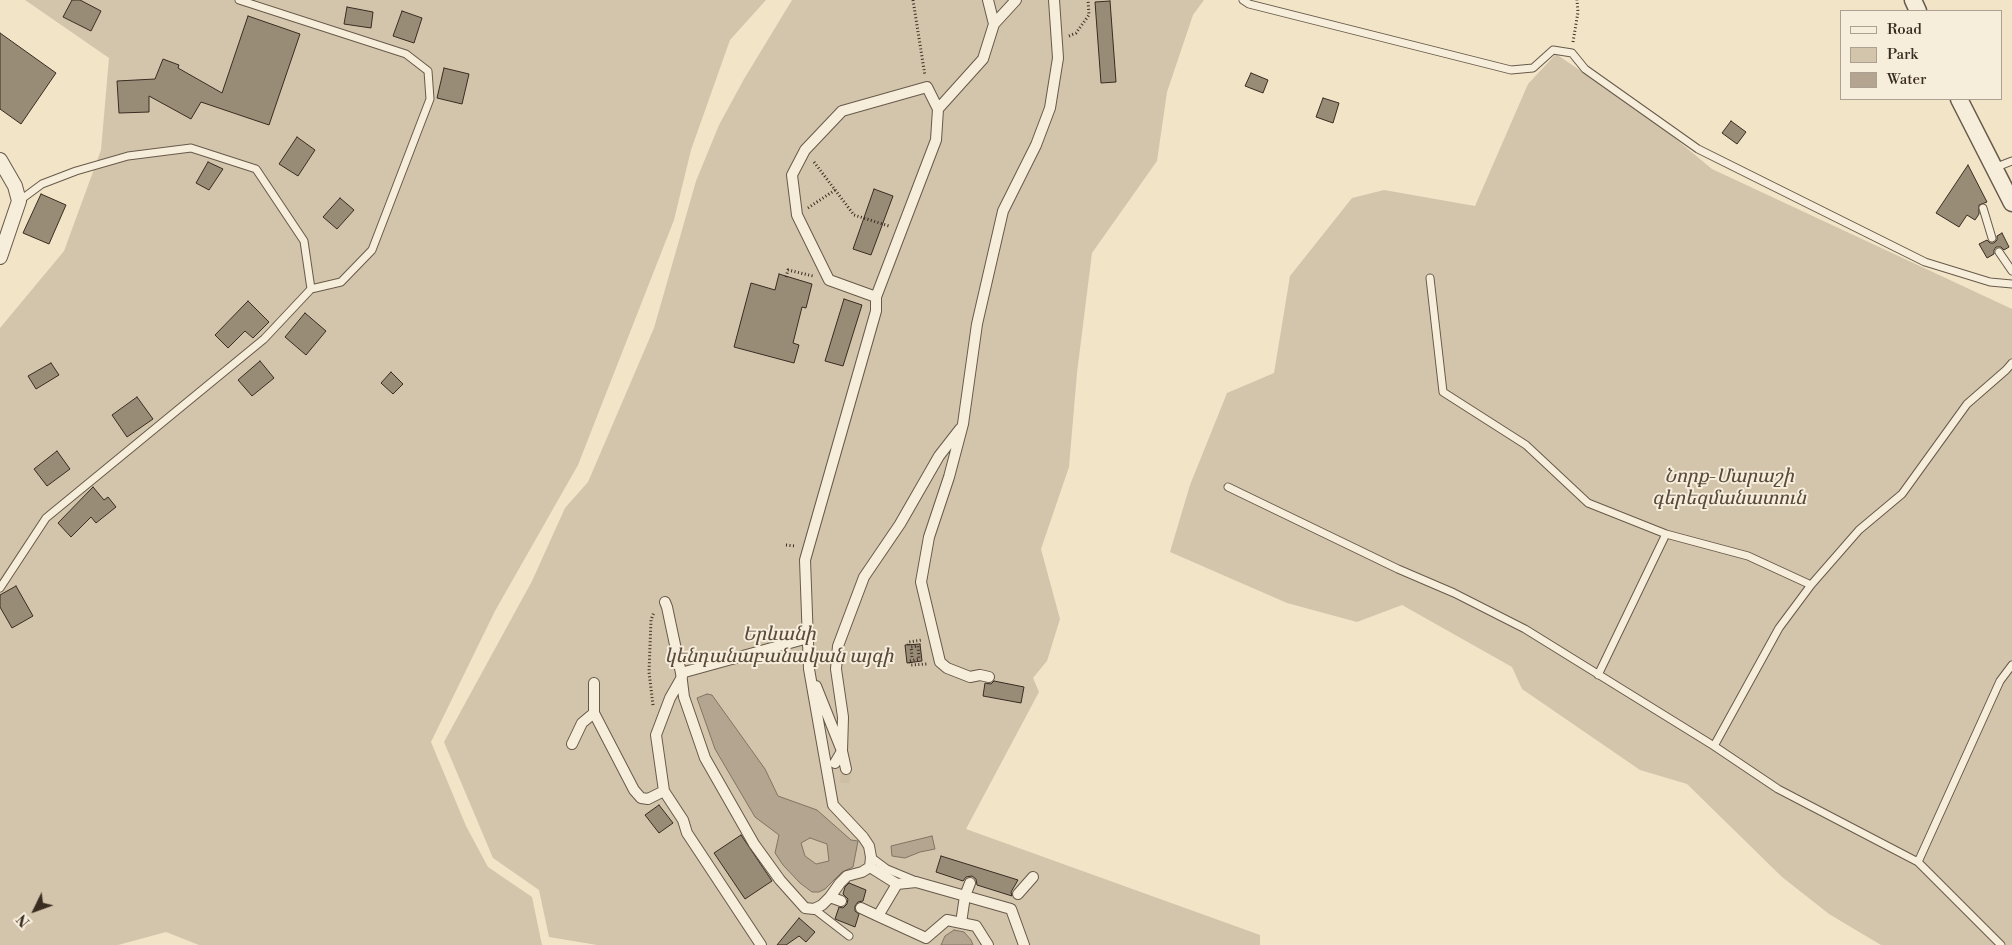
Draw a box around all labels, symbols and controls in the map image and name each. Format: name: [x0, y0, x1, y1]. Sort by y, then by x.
legend: [1840, 10, 2002, 100]
text: Road: [1887, 20, 1922, 39]
text: Park: [1887, 45, 1918, 64]
text: Water: [1887, 70, 1926, 89]
park label: Նորք-Մարաշի գերեզմանատուն: [1652, 466, 1806, 510]
park label: Երևանի կենդանաբանական այգի: [665, 624, 893, 668]
north arrow: [10, 885, 60, 935]
text: N: [13, 910, 34, 930]

